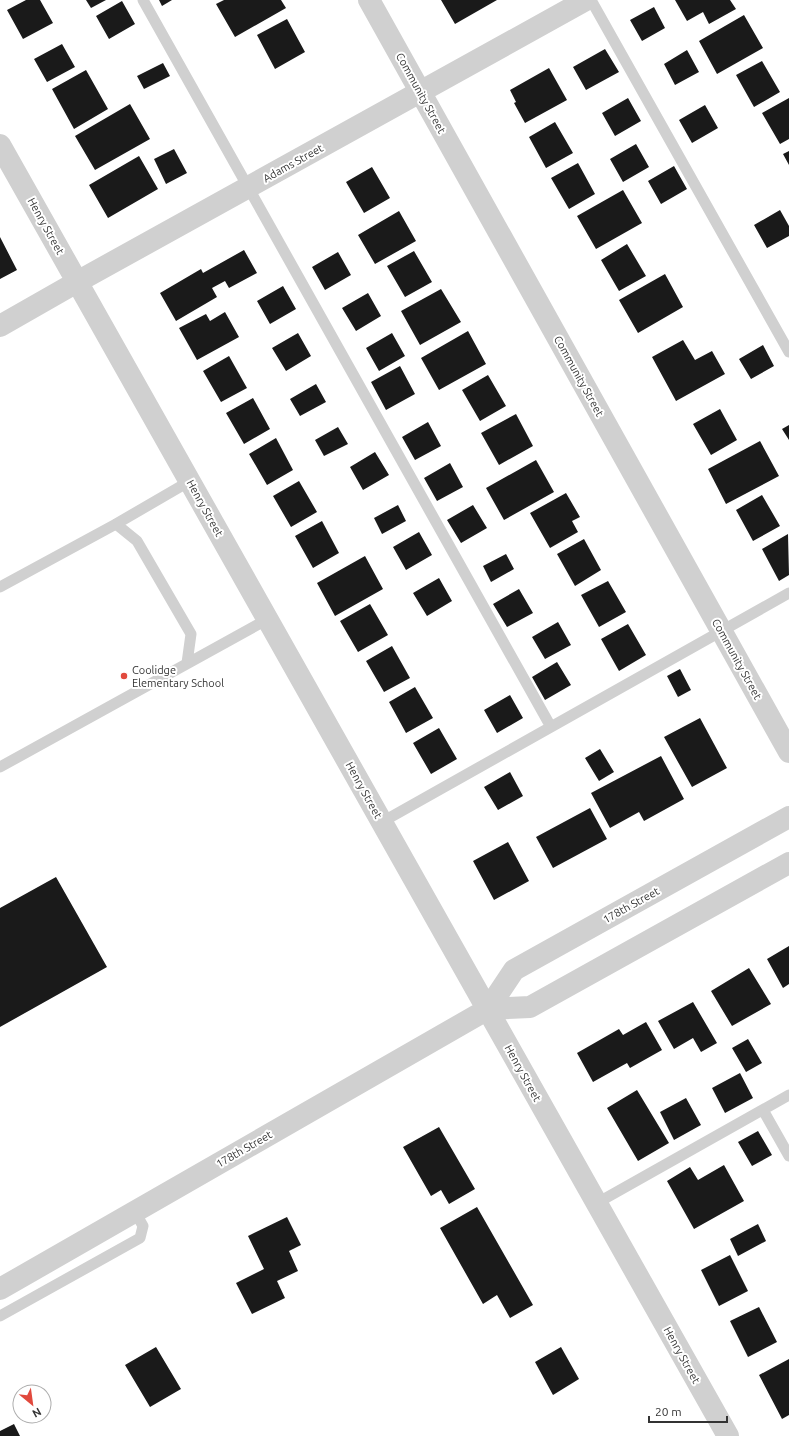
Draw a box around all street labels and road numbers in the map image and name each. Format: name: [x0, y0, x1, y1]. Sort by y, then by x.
street label: Community Street: [394, 51, 448, 136]
street label: Adams Street: [261, 141, 326, 184]
street label: Henry Street: [25, 196, 67, 257]
street label: Community Street: [552, 334, 606, 419]
street label: Henry Street: [184, 478, 226, 539]
street label: Community Street: [710, 617, 764, 702]
street label: Henry Street: [343, 760, 385, 821]
street label: 178th Street: [601, 884, 662, 925]
street label: Henry Street: [502, 1043, 544, 1104]
street label: 178th Street: [214, 1128, 275, 1170]
street label: Henry Street: [661, 1325, 703, 1386]

